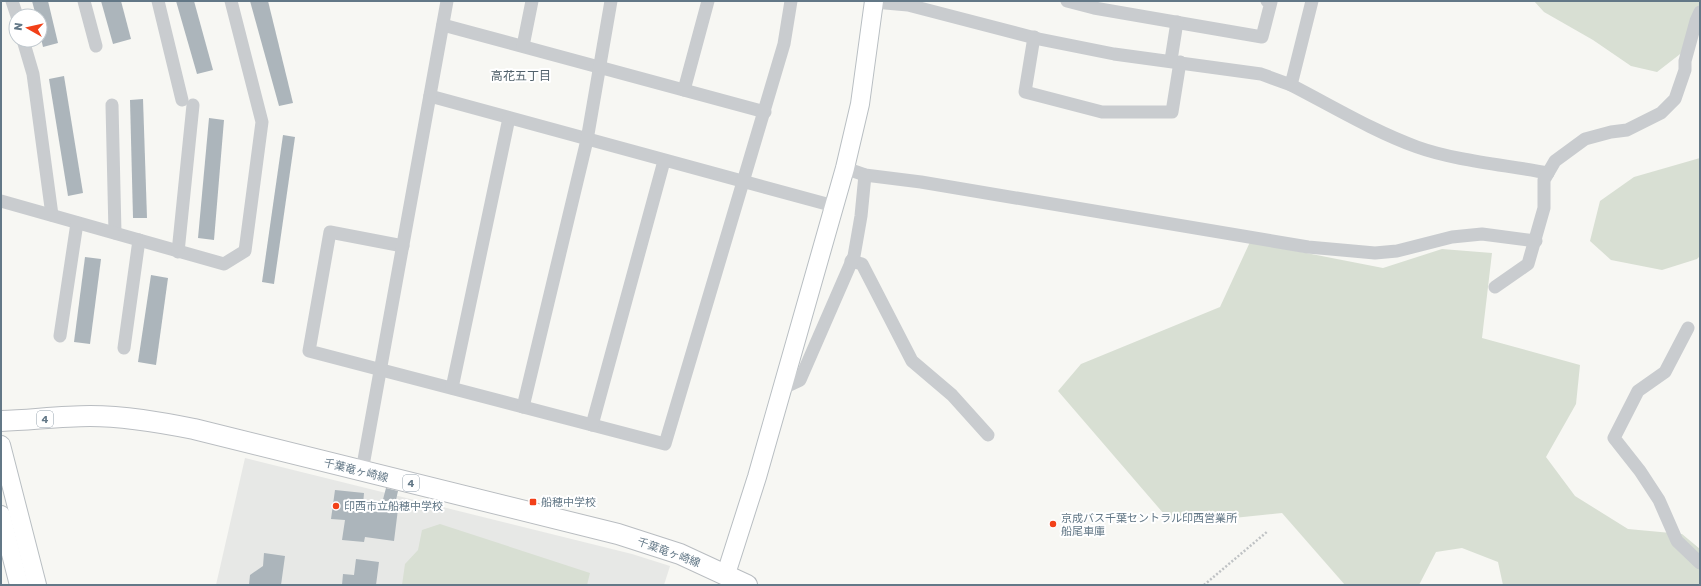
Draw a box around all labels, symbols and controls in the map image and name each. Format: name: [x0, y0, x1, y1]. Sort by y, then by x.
north arrow: [8, 8, 48, 48]
text: N: [12, 22, 26, 32]
district label: 高花五丁目: [491, 69, 551, 83]
road number: 4: [37, 411, 53, 427]
street label: 千葉竜ヶ崎線: [322, 456, 389, 485]
road number: 4: [403, 475, 419, 491]
place label: 船穂中学校: [541, 496, 596, 509]
marker: 船穂中学校: [528, 497, 538, 507]
place label: 印西市立船穂中学校: [344, 500, 443, 513]
marker: 印西市立船穂中学校: [331, 501, 341, 511]
place label: 京成バス千葉セントラル印西営業所 船尾車庫: [1061, 512, 1238, 538]
marker: 京成バス千葉セントラル印西営業所 船尾車庫: [1048, 519, 1058, 529]
street label: 千葉竜ヶ崎線: [636, 535, 702, 570]

